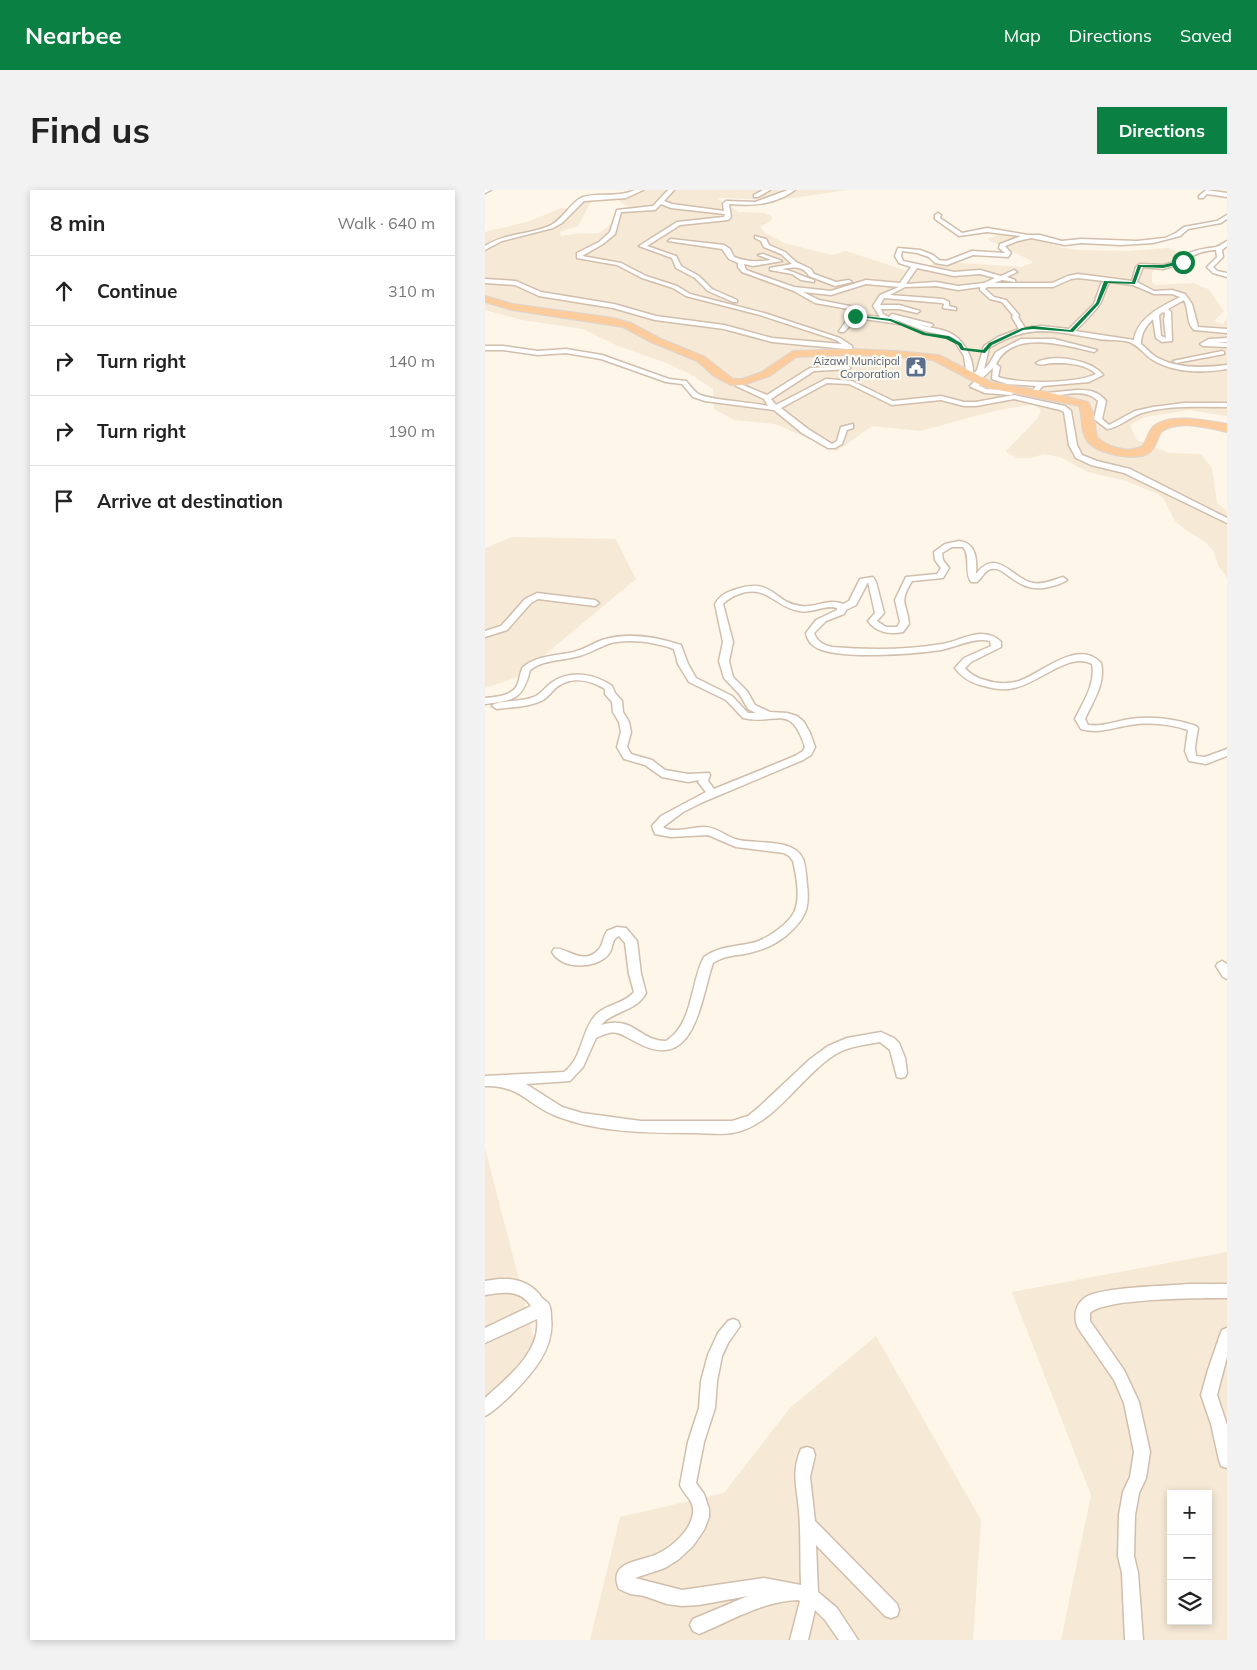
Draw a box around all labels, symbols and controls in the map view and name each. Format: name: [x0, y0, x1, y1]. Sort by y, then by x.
text: Nearbee: [25, 20, 122, 50]
text: Map: [1004, 24, 1041, 47]
text: Directions: [1069, 24, 1152, 47]
text: Saved: [1180, 24, 1232, 47]
button: Directions: [1097, 107, 1227, 154]
text: Find us: [30, 108, 150, 152]
text: 8 min: [50, 210, 105, 236]
text: Walk · 640 m: [337, 213, 435, 233]
route start: [1172, 251, 1195, 274]
icon: ahead: [50, 277, 78, 305]
text: Continue: [97, 279, 177, 303]
text: 310 m: [388, 281, 435, 301]
route end: [844, 305, 867, 328]
icon: right: [50, 347, 78, 375]
text: Turn right: [97, 349, 186, 373]
text: 140 m: [388, 351, 435, 371]
place label: Aizawl Municipal Corporation: [813, 354, 900, 381]
public building icon: Aizawl Municipal Corporation: [904, 355, 928, 379]
icon: right: [50, 417, 78, 445]
text: Turn right: [97, 419, 186, 443]
text: 190 m: [388, 421, 435, 441]
icon: arrive: [50, 487, 78, 515]
text: Arrive at destination: [97, 489, 283, 513]
map controls: [1167, 1490, 1212, 1625]
button: +: [1167, 1490, 1212, 1535]
button: −: [1167, 1535, 1212, 1580]
button: layers: [1167, 1580, 1212, 1625]

